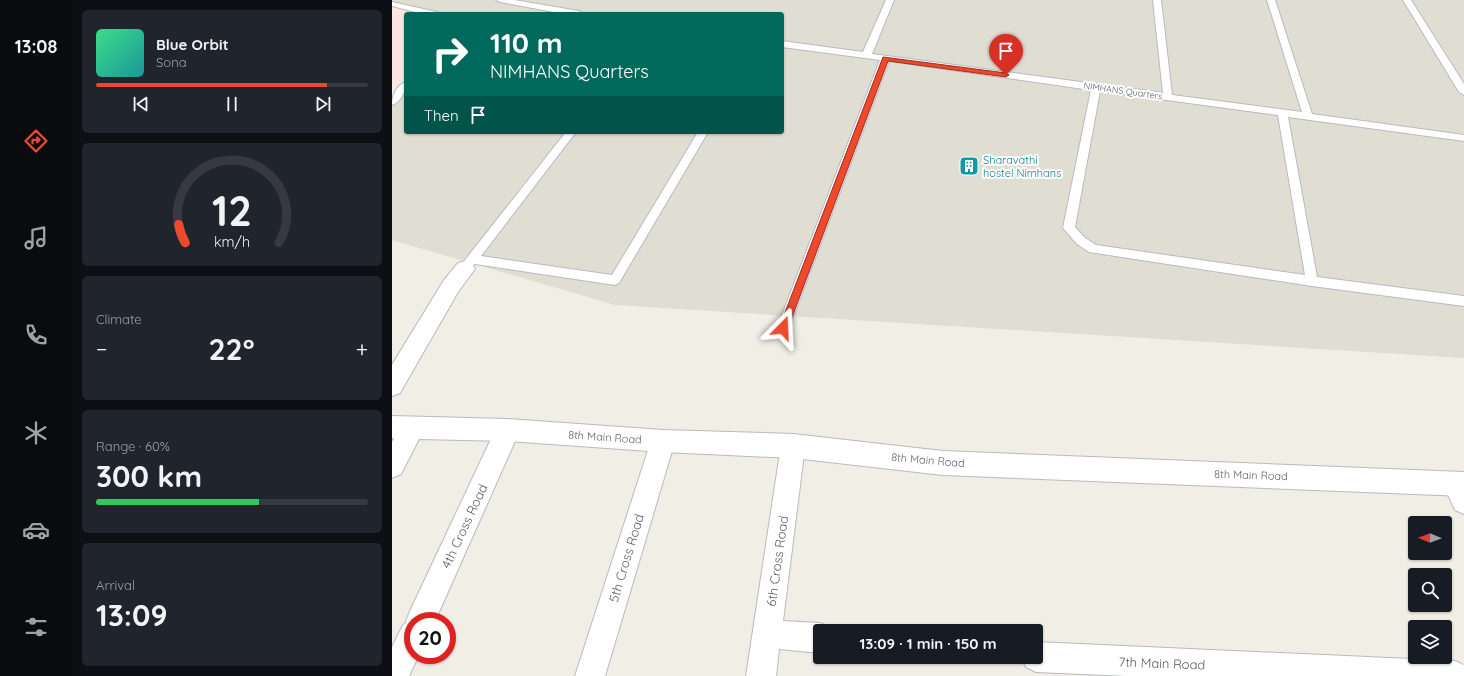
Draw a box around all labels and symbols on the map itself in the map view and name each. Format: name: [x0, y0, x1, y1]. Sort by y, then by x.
pin: [989, 34, 1023, 75]
street label: NIMHANS Quarters: [1083, 80, 1163, 101]
place label: Sharavathi hostel Nimhans: [983, 153, 1061, 180]
building icon: Sharavathi hostel Nimhans: [958, 155, 980, 177]
position arrow: [762, 307, 804, 349]
street label: 8th Main Road: [568, 427, 642, 447]
street label: 8th Main Road: [891, 450, 965, 470]
street label: 8th Main Road: [1214, 467, 1288, 483]
street label: 4th Cross Road: [437, 481, 491, 571]
street label: 5th Cross Road: [605, 512, 647, 604]
street label: 6th Cross Road: [763, 515, 791, 607]
north arrow: [1408, 516, 1452, 560]
speed limit sign: 20: [404, 612, 456, 664]
street label: 7th Main Road: [1118, 653, 1206, 673]

